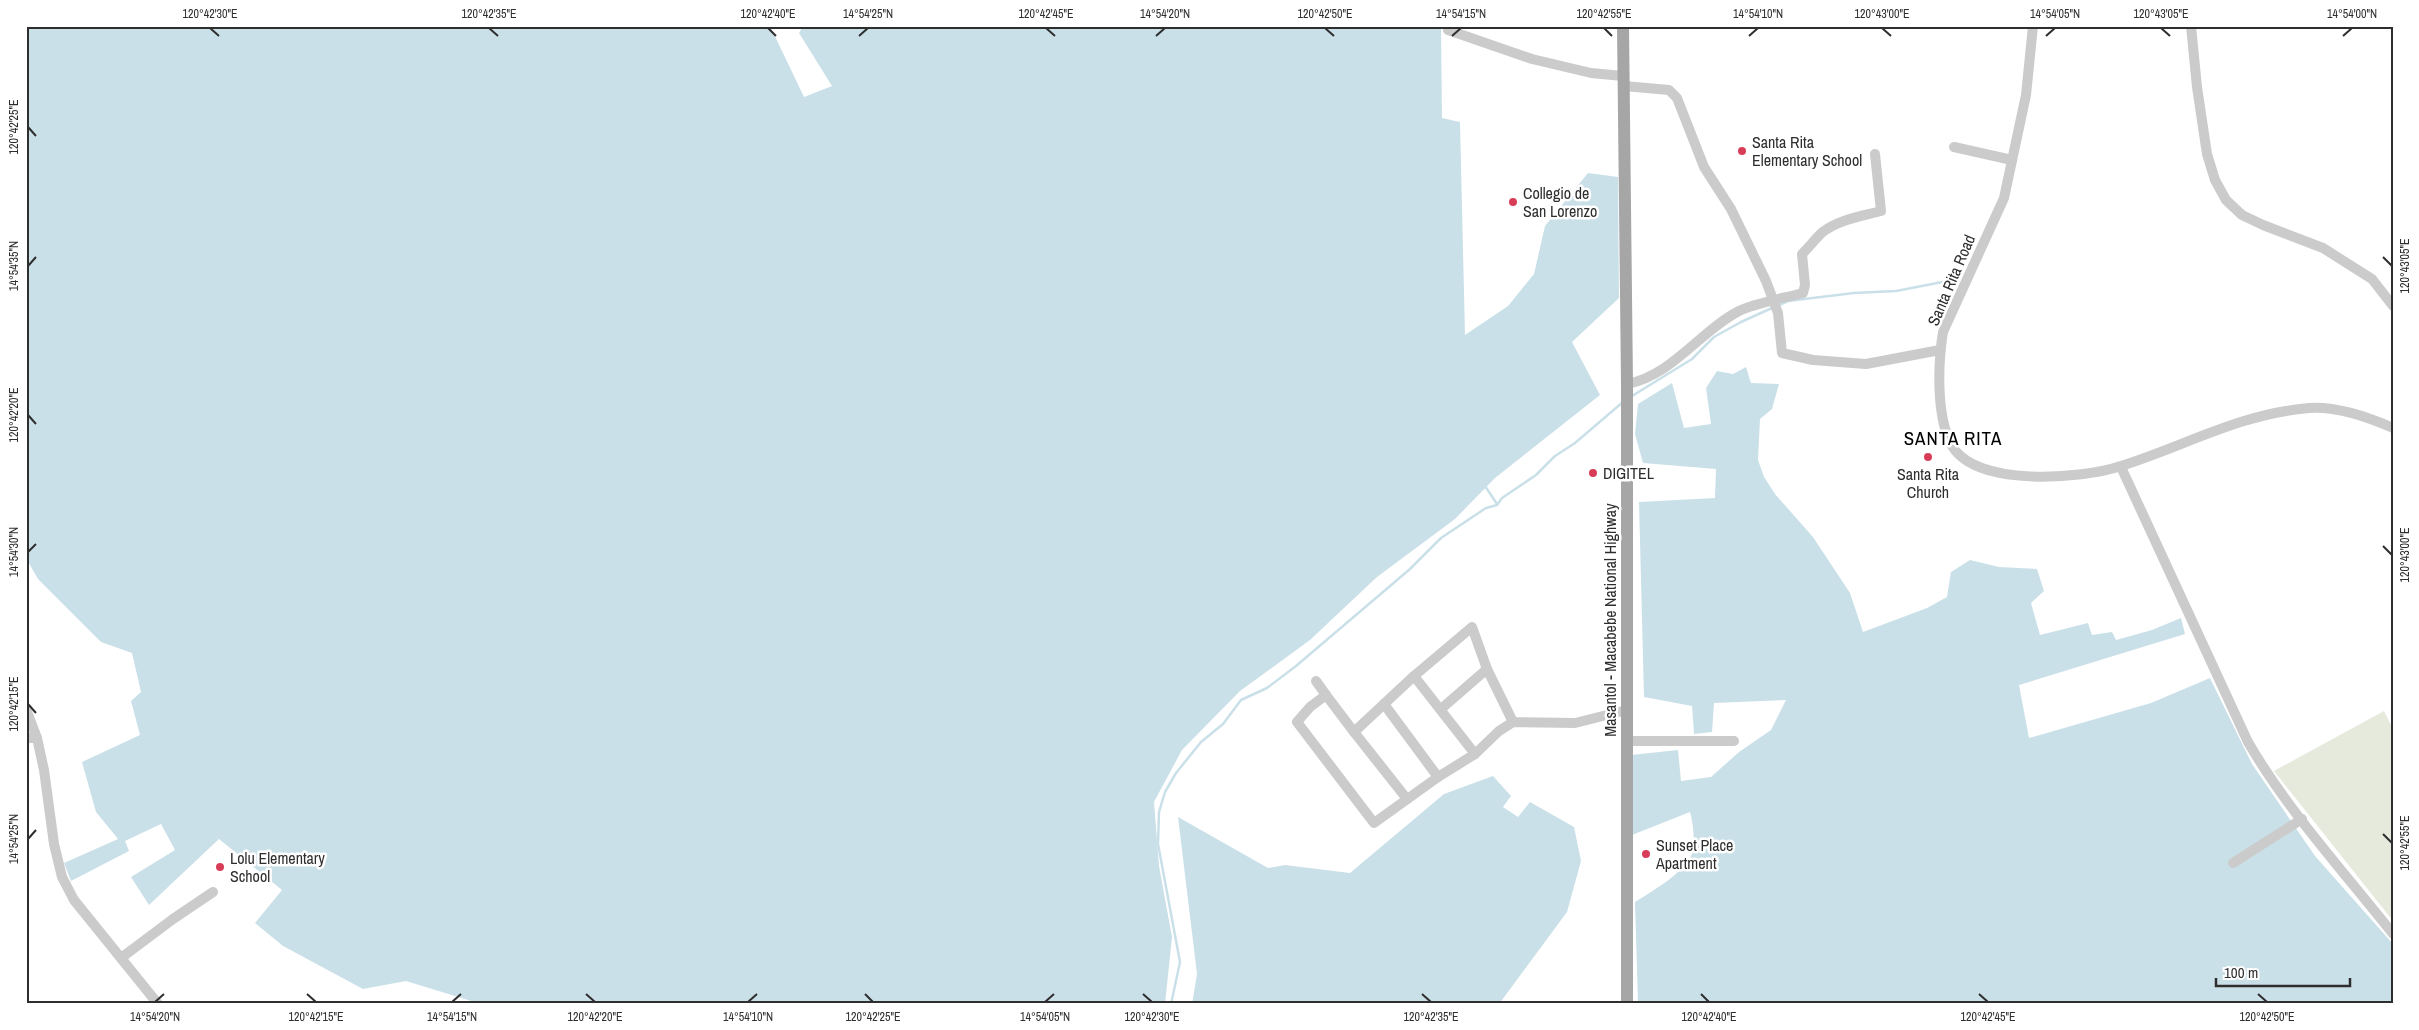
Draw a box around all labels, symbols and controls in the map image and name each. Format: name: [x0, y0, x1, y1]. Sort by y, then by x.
text: 120°42'30"E: [182, 6, 238, 22]
text: 120°42'35"E: [461, 6, 517, 22]
text: 120°42'40"E: [740, 6, 796, 22]
text: 14°54'25"N: [843, 6, 893, 22]
text: 120°42'45"E: [1018, 6, 1074, 22]
text: 14°54'20"N: [1140, 6, 1190, 22]
text: 120°42'50"E: [1297, 6, 1353, 22]
text: 14°54'15"N: [1436, 6, 1486, 22]
text: 120°42'55"E: [1576, 6, 1632, 22]
text: 14°54'10"N: [1733, 6, 1783, 22]
text: 120°43'00"E: [1854, 6, 1910, 22]
text: 14°54'05"N: [2030, 6, 2080, 22]
text: 120°43'05"E: [2133, 6, 2189, 22]
text: 14°54'00"N: [2327, 6, 2377, 22]
text: 120°42'25"E: [6, 99, 22, 155]
place label: Santa Rita Elementary School: [1752, 131, 1862, 171]
marker: Santa Rita Elementary School: [1736, 145, 1748, 157]
place label: Collegio de San Lorenzo: [1523, 182, 1597, 222]
marker: Collegio de San Lorenzo: [1507, 196, 1519, 208]
street label: Santa Rita Road: [1922, 231, 1980, 329]
text: 120°43'05"E: [2397, 238, 2413, 294]
text: 14°54'35"N: [6, 241, 22, 291]
text: 120°42'20"E: [6, 387, 22, 443]
district label: SANTA RITA: [1904, 425, 2002, 451]
marker: Santa Rita Church: [1922, 451, 1934, 463]
place label: DIGITEL: [1603, 462, 1655, 484]
place label: Santa Rita Church: [1897, 463, 1960, 503]
marker: DIGITEL: [1587, 467, 1599, 479]
street label: Masantol - Macabebe National Highway: [1599, 503, 1621, 737]
text: 14°54'30"N: [6, 527, 22, 577]
text: 120°43'00"E: [2397, 527, 2413, 583]
text: 120°42'15"E: [6, 676, 22, 732]
text: 14°54'25"N: [6, 814, 22, 864]
text: 120°42'55"E: [2397, 815, 2413, 871]
place label: Sunset Place Apartment: [1655, 834, 1733, 874]
place label: Lolu Elementary School: [230, 847, 325, 887]
marker: Sunset Place Apartment: [1640, 848, 1652, 860]
marker: Lolu Elementary School: [214, 861, 226, 873]
scale bar: [2216, 955, 2350, 987]
text: 100 m: [2224, 962, 2258, 983]
text: 14°54'20"N: [130, 1009, 180, 1025]
text: 120°42'15"E: [288, 1009, 344, 1025]
text: 14°54'15"N: [427, 1009, 477, 1025]
text: 120°42'20"E: [567, 1009, 623, 1025]
text: 14°54'10"N: [723, 1009, 773, 1025]
text: 120°42'25"E: [845, 1009, 901, 1025]
text: 14°54'05"N: [1020, 1009, 1070, 1025]
text: 120°42'30"E: [1124, 1009, 1180, 1025]
text: 120°42'35"E: [1403, 1009, 1459, 1025]
text: 120°42'40"E: [1681, 1009, 1737, 1025]
text: 120°42'45"E: [1960, 1009, 2016, 1025]
text: 120°42'50"E: [2239, 1009, 2295, 1025]

